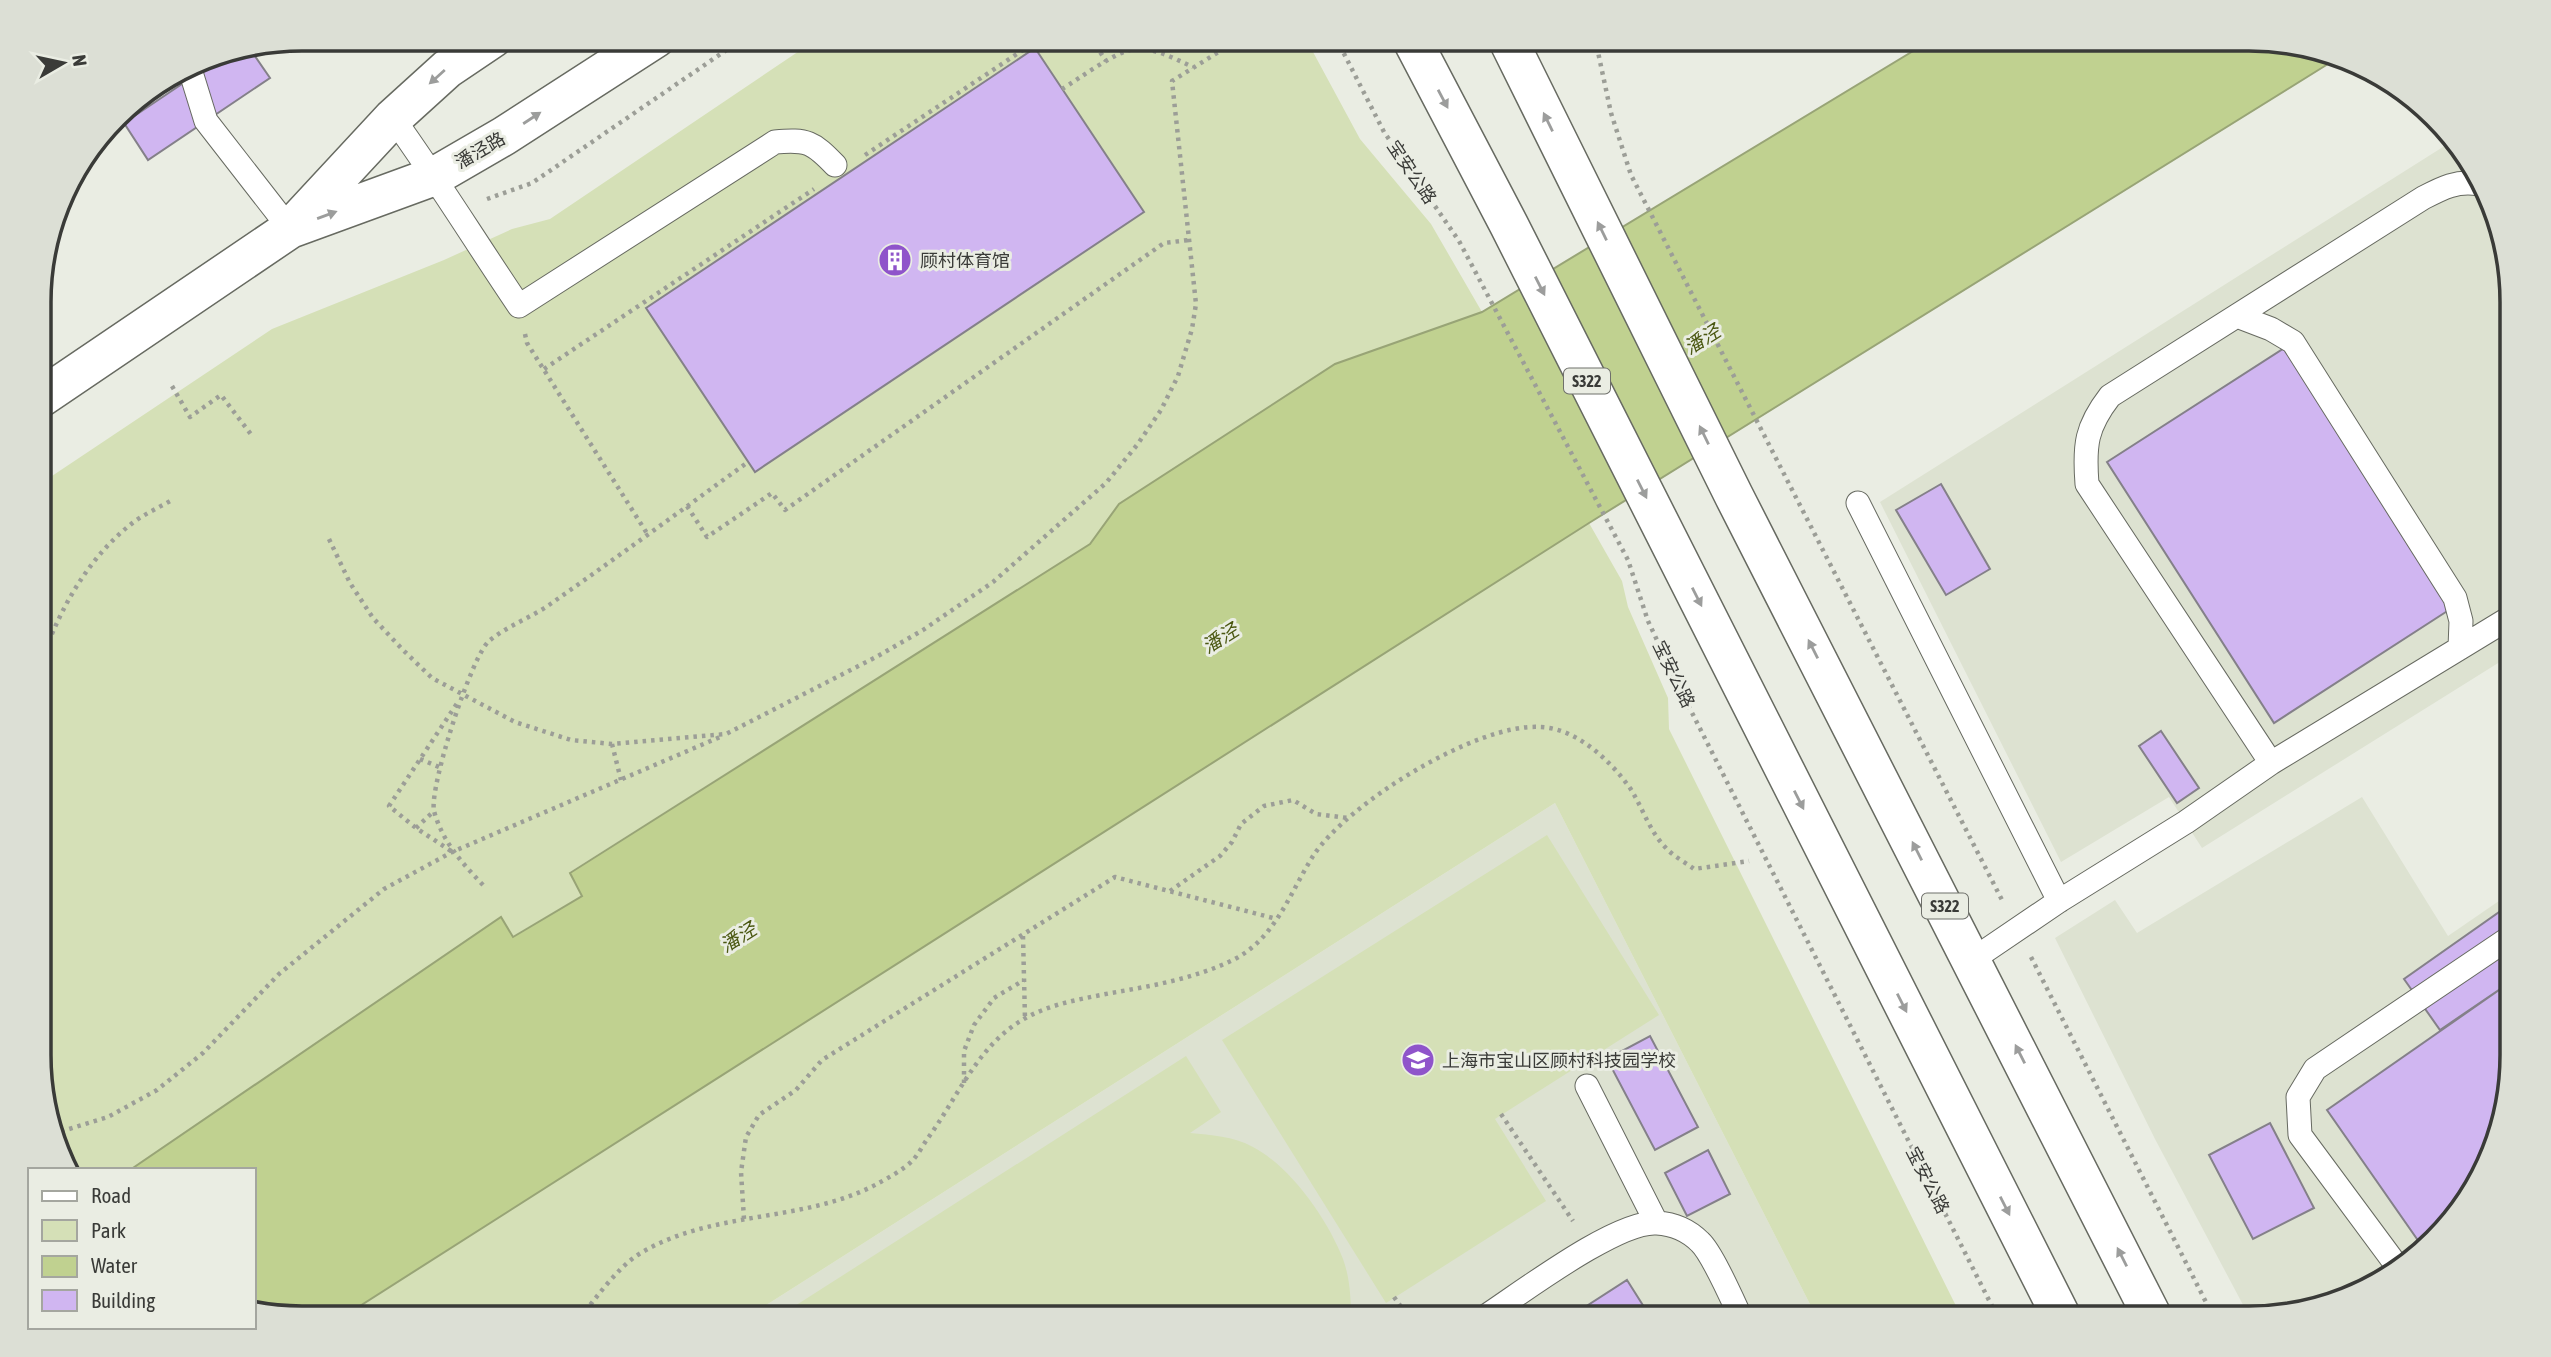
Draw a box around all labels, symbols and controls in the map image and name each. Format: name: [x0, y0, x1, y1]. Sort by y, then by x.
north arrow: [28, 28, 98, 98]
text: N: [68, 53, 92, 68]
one-way arrow: [429, 69, 446, 85]
one-way arrow: [1437, 89, 1448, 109]
one-way arrow: [522, 112, 542, 125]
one-way arrow: [1543, 112, 1554, 132]
street label: 潘泾路: [451, 127, 509, 173]
street label: 宝安公路: [1383, 136, 1441, 208]
one-way arrow: [317, 210, 338, 221]
one-way arrow: [1597, 221, 1608, 241]
building icon: 顾村体育馆: [876, 241, 914, 279]
place label: 顾村体育馆: [920, 250, 1010, 271]
one-way arrow: [1534, 276, 1545, 296]
water label: 潘泾: [1680, 319, 1726, 358]
road number: S322: [1564, 368, 1610, 394]
one-way arrow: [1698, 425, 1709, 445]
one-way arrow: [1636, 480, 1648, 500]
one-way arrow: [1691, 587, 1702, 607]
water label: 潘泾: [1198, 618, 1244, 657]
street label: 宝安公路: [1649, 637, 1699, 711]
one-way arrow: [1807, 639, 1818, 659]
one-way arrow: [1794, 790, 1805, 810]
one-way arrow: [1911, 841, 1922, 861]
road number: S322: [1922, 893, 1968, 918]
water label: 潘泾: [716, 917, 762, 956]
one-way arrow: [1897, 993, 1908, 1013]
school or university icon: 上海市宝山区顾村科技园学校: [1399, 1041, 1437, 1079]
one-way arrow: [2014, 1044, 2025, 1064]
place label: 上海市宝山区顾村科技园学校: [1442, 1050, 1676, 1071]
street label: 宝安公路: [1902, 1143, 1954, 1217]
legend: [28, 1168, 256, 1329]
text: Road: [91, 1183, 131, 1207]
one-way arrow: [1999, 1196, 2011, 1216]
text: Park: [91, 1218, 126, 1242]
one-way arrow: [2117, 1247, 2128, 1267]
text: Water: [91, 1253, 138, 1277]
text: Building: [91, 1288, 155, 1312]

